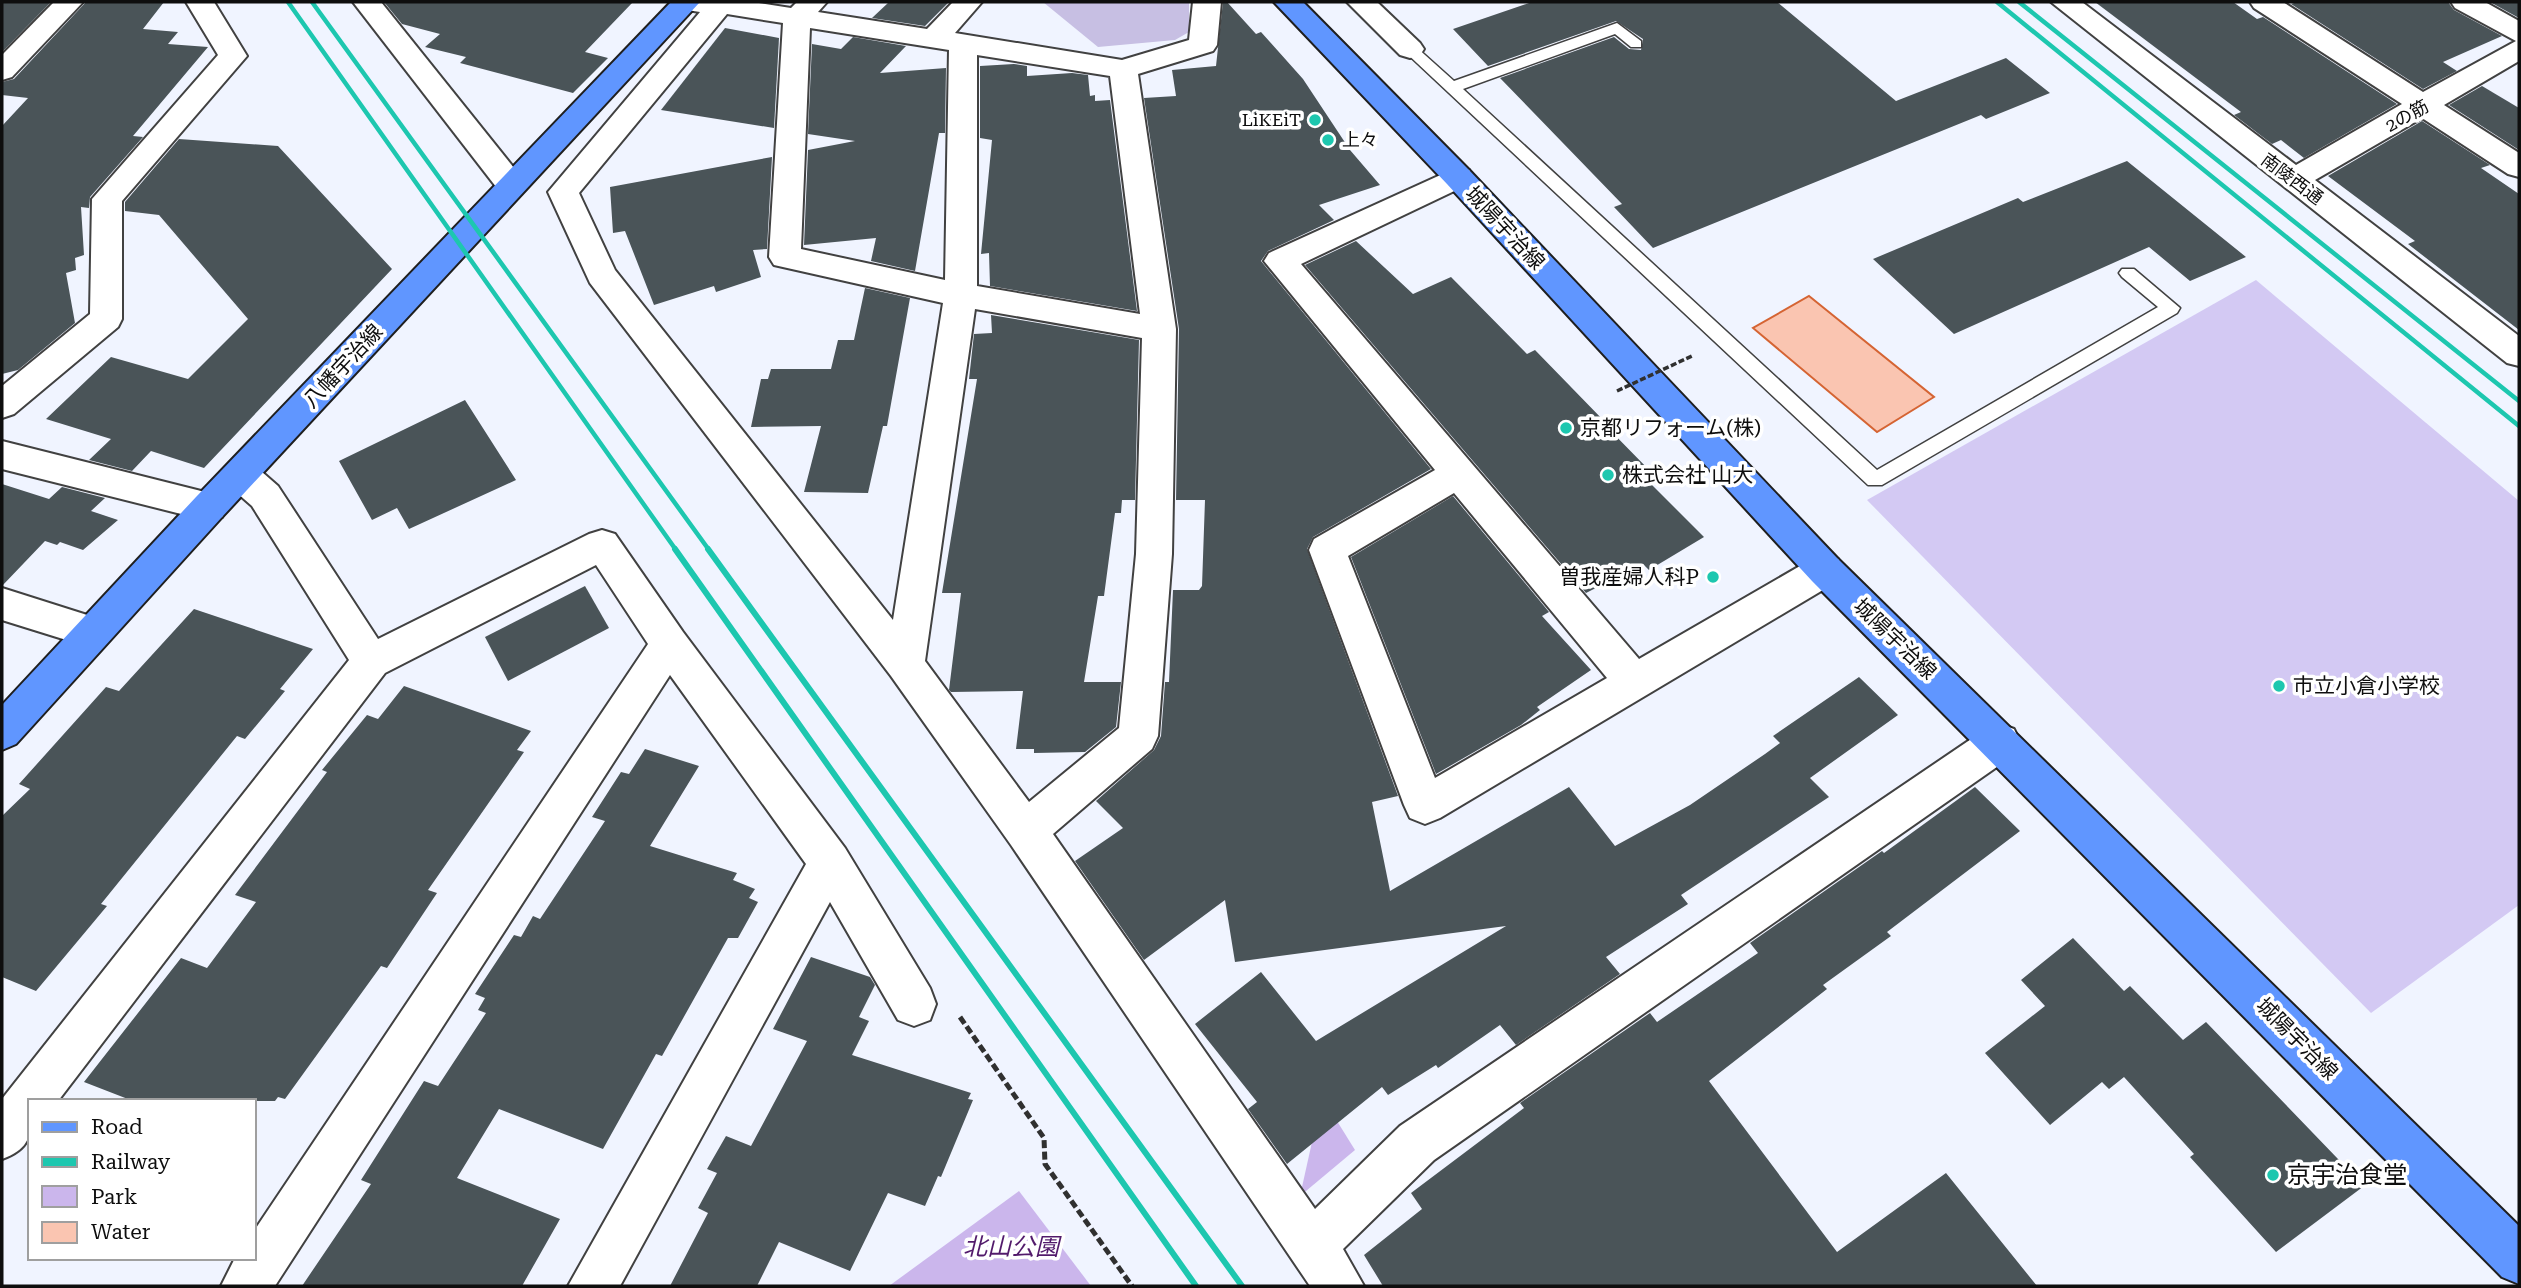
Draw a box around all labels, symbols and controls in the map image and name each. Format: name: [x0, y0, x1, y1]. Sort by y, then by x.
street label: 2の筋: [2382, 95, 2432, 136]
place label: LiKEiT: [1242, 109, 1301, 130]
marker: LiKEiT: [1307, 112, 1323, 128]
place label: 上々: [1342, 129, 1378, 150]
marker: 上々: [1320, 132, 1336, 148]
street label: 南陵西通: [2257, 149, 2327, 209]
street label: 城陽宇治線: [1460, 181, 1550, 275]
street label: 八幡宇治線: [298, 319, 388, 413]
place label: 京都リフォーム(株): [1580, 416, 1761, 440]
marker: 京都リフォーム(株): [1558, 420, 1574, 436]
place label: 株式会社 山大: [1622, 463, 1753, 487]
marker: 株式会社 山大: [1600, 467, 1616, 483]
place label: 曽我産婦人科P: [1559, 565, 1699, 589]
marker: 曽我産婦人科P: [1705, 569, 1721, 585]
street label: 城陽宇治線: [1849, 594, 1941, 684]
place label: 市立小倉小学校: [2293, 674, 2440, 698]
marker: 市立小倉小学校: [2271, 678, 2287, 694]
street label: 城陽宇治線: [2251, 993, 2343, 1085]
legend: [28, 1099, 256, 1260]
text: Road: [91, 1115, 143, 1139]
text: Railway: [91, 1150, 171, 1174]
place label: 京宇治食堂: [2287, 1161, 2407, 1189]
marker: 京宇治食堂: [2265, 1167, 2281, 1183]
text: Park: [91, 1185, 137, 1209]
text: Water: [91, 1220, 151, 1244]
park label: 北山公園: [963, 1233, 1062, 1261]

